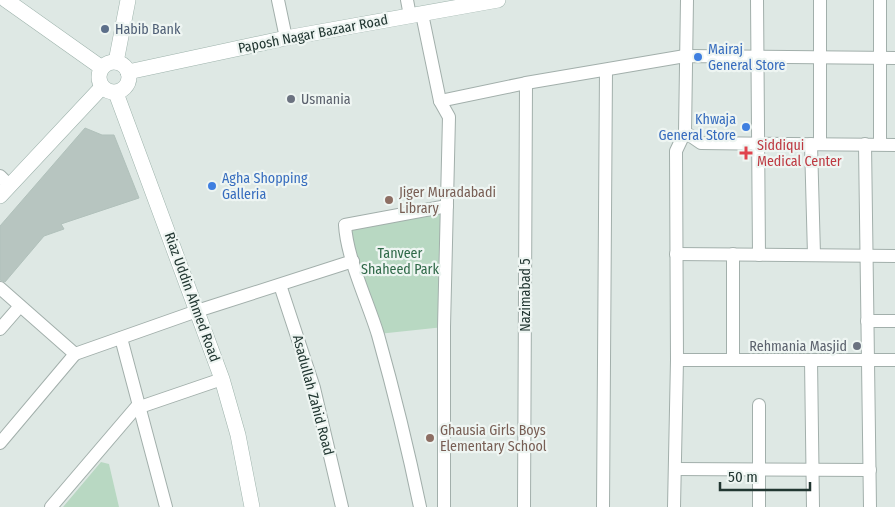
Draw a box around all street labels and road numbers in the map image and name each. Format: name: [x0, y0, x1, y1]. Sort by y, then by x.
street label: Paposh Nagar Bazaar Road: [237, 11, 389, 57]
street label: Riaz Uddin Ahmed Road: [161, 230, 223, 364]
street label: Nazimabad 5: [517, 258, 534, 332]
street label: Asadullah Zahid Road: [289, 333, 337, 457]

